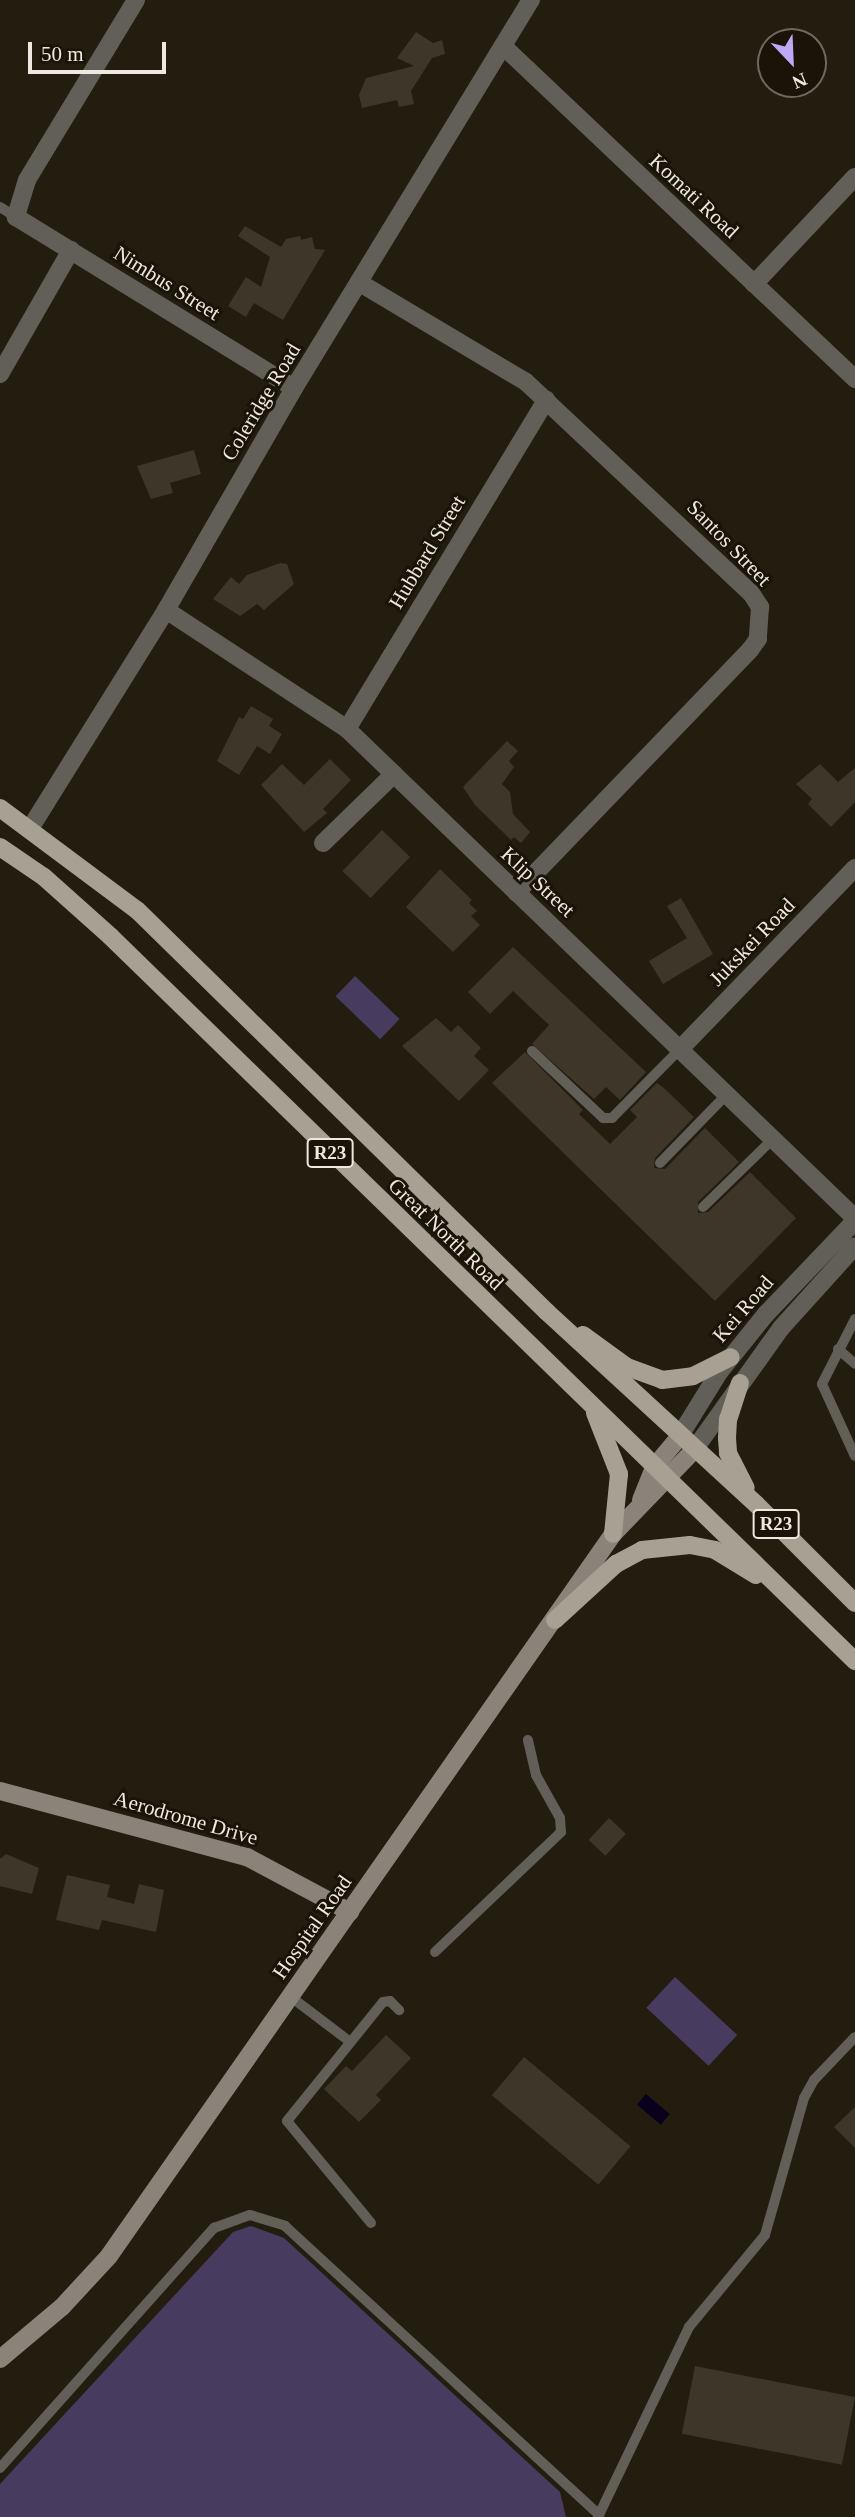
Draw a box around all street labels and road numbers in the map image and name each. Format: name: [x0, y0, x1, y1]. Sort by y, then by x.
street label: Komati Road: [644, 148, 744, 244]
street label: Nimbus Street: [109, 240, 225, 326]
street label: Coleridge Road: [216, 339, 306, 465]
street label: Hubbard Street: [383, 491, 471, 613]
street label: Santos Street: [682, 495, 776, 591]
street label: Klip Street: [496, 842, 580, 922]
street label: Jukskei Road: [704, 893, 800, 991]
road number: R23: [306, 1138, 354, 1168]
street label: Great North Road: [383, 1173, 509, 1295]
street label: Kei Road: [707, 1271, 779, 1347]
road number: R23: [752, 1508, 800, 1540]
street label: Aerodrome Drive: [111, 1785, 261, 1851]
street label: Hospital Road: [267, 1870, 357, 1984]

